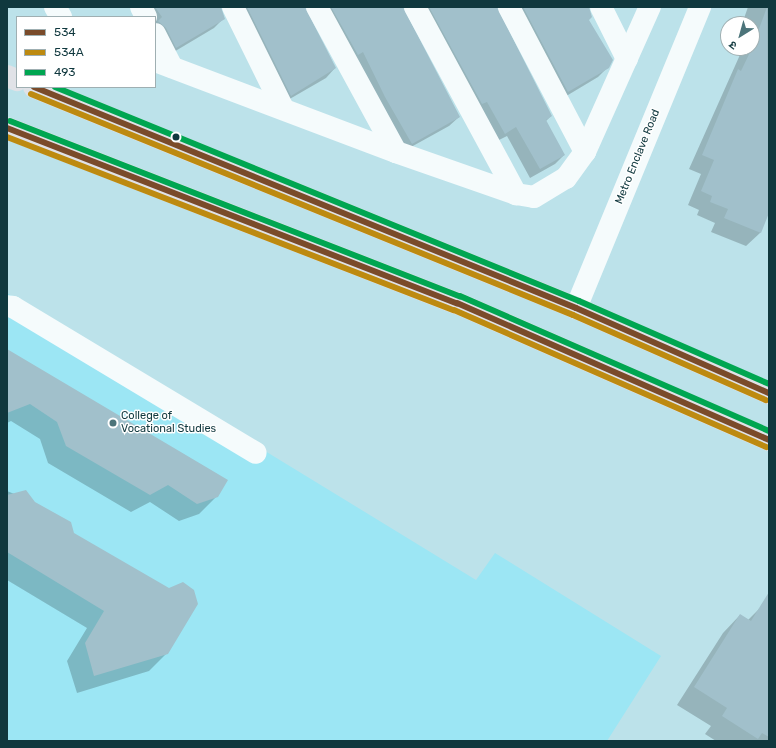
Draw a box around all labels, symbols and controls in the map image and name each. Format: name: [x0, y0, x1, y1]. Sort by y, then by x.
legend: [16, 16, 156, 88]
north arrow: [720, 16, 760, 56]
text: 534: [54, 25, 76, 39]
text: उ: [727, 38, 740, 52]
text: 534A: [54, 45, 84, 59]
text: 493: [54, 65, 76, 79]
street label: Metro Enclave Road: [613, 108, 663, 206]
unlabelled marker: [171, 132, 181, 142]
place label: College of Vocational Studies: [121, 410, 216, 436]
marker: College of Vocational Studies: [108, 418, 118, 428]

